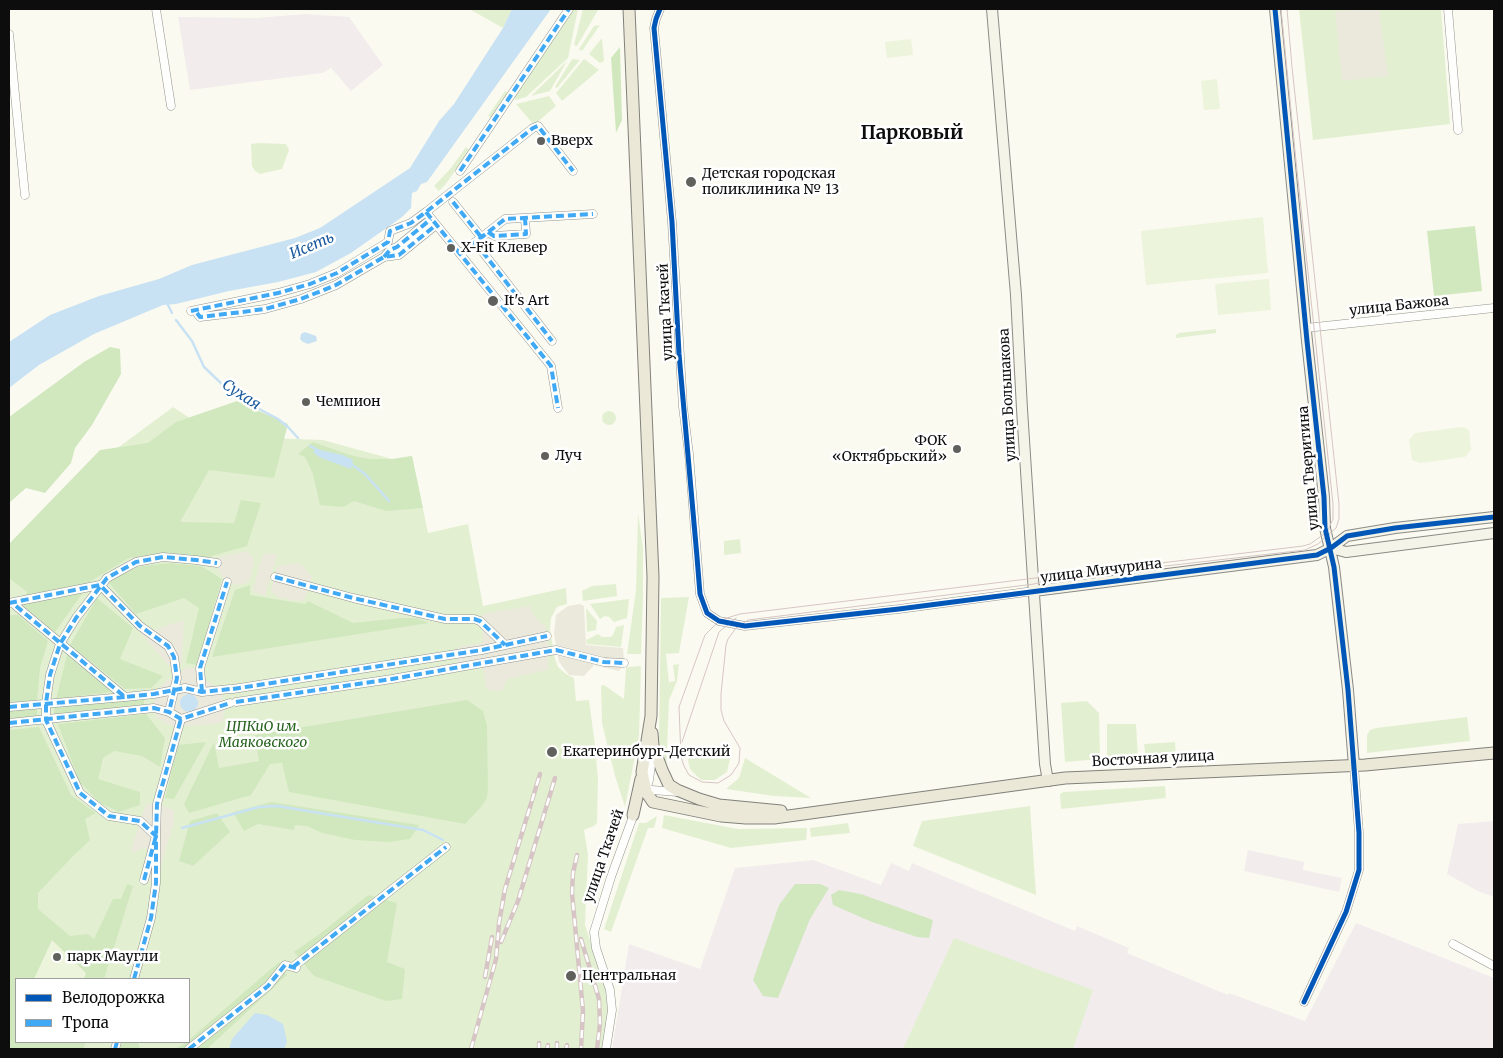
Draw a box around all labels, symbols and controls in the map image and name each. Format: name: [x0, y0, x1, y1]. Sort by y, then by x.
district label: Парковый: [861, 123, 963, 145]
place label: Вверх: [551, 133, 593, 149]
marker: Вверх: [535, 135, 547, 147]
place label: Детская городская поликлиника № 13: [702, 166, 839, 198]
marker: Детская городская поликлиника № 13: [684, 175, 698, 189]
water label: Исеть: [287, 229, 337, 263]
place label: X-Fit Клевер: [461, 240, 547, 256]
marker: X-Fit Клевер: [445, 242, 457, 254]
street label: улица Ткачей: [655, 263, 677, 361]
street label: улица Бажова: [1348, 292, 1450, 320]
place label: It's Art: [504, 293, 549, 309]
marker: It's Art: [486, 294, 500, 308]
street label: улица Большакова: [996, 328, 1020, 462]
water label: Сухая: [218, 376, 264, 414]
place label: Чемпион: [316, 394, 381, 410]
marker: Чемпион: [300, 396, 312, 408]
street label: улица Тверитина: [1295, 405, 1323, 531]
place label: ФОК «Октябрьский»: [832, 433, 947, 466]
marker: ФОК «Октябрьский»: [951, 443, 963, 455]
place label: Луч: [555, 448, 582, 464]
marker: Луч: [539, 450, 551, 462]
street label: улица Мичурина: [1039, 555, 1163, 587]
park label: ЦПКиО им. Маяковского: [219, 719, 307, 752]
place label: Екатеринбург-Детский: [563, 744, 730, 760]
marker: Екатеринбург-Детский: [545, 745, 559, 759]
street label: Восточная улица: [1091, 747, 1215, 771]
street label: улица Ткачей: [580, 807, 628, 905]
place label: парк Маугли: [67, 949, 158, 965]
marker: парк Маугли: [51, 951, 63, 963]
place label: Центральная: [582, 968, 676, 984]
marker: Центральная: [564, 969, 578, 983]
legend: [15, 978, 190, 1043]
text: Велодорожка: [62, 988, 165, 1007]
text: Тропа: [62, 1013, 109, 1032]

